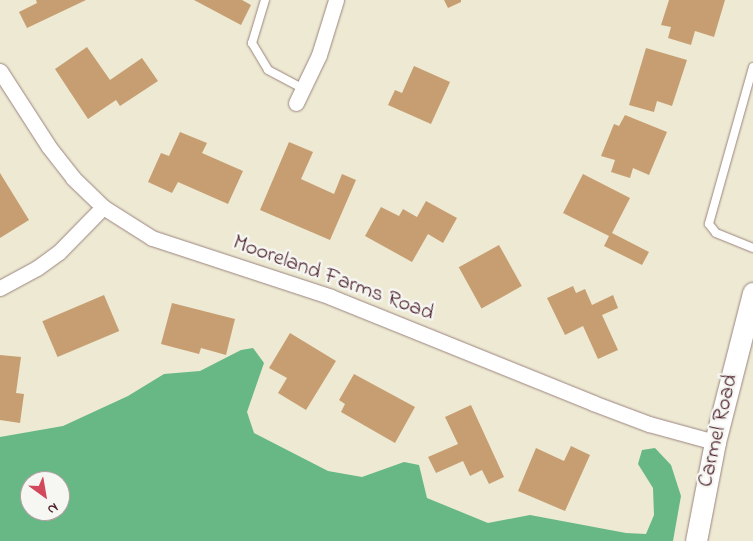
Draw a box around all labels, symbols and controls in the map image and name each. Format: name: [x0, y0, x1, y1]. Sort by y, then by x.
street label: Mooreland Farms Road: [229, 230, 437, 328]
street label: Carmel Road: [693, 372, 745, 490]
north arrow: [20, 471, 70, 521]
text: N: [43, 497, 62, 520]

